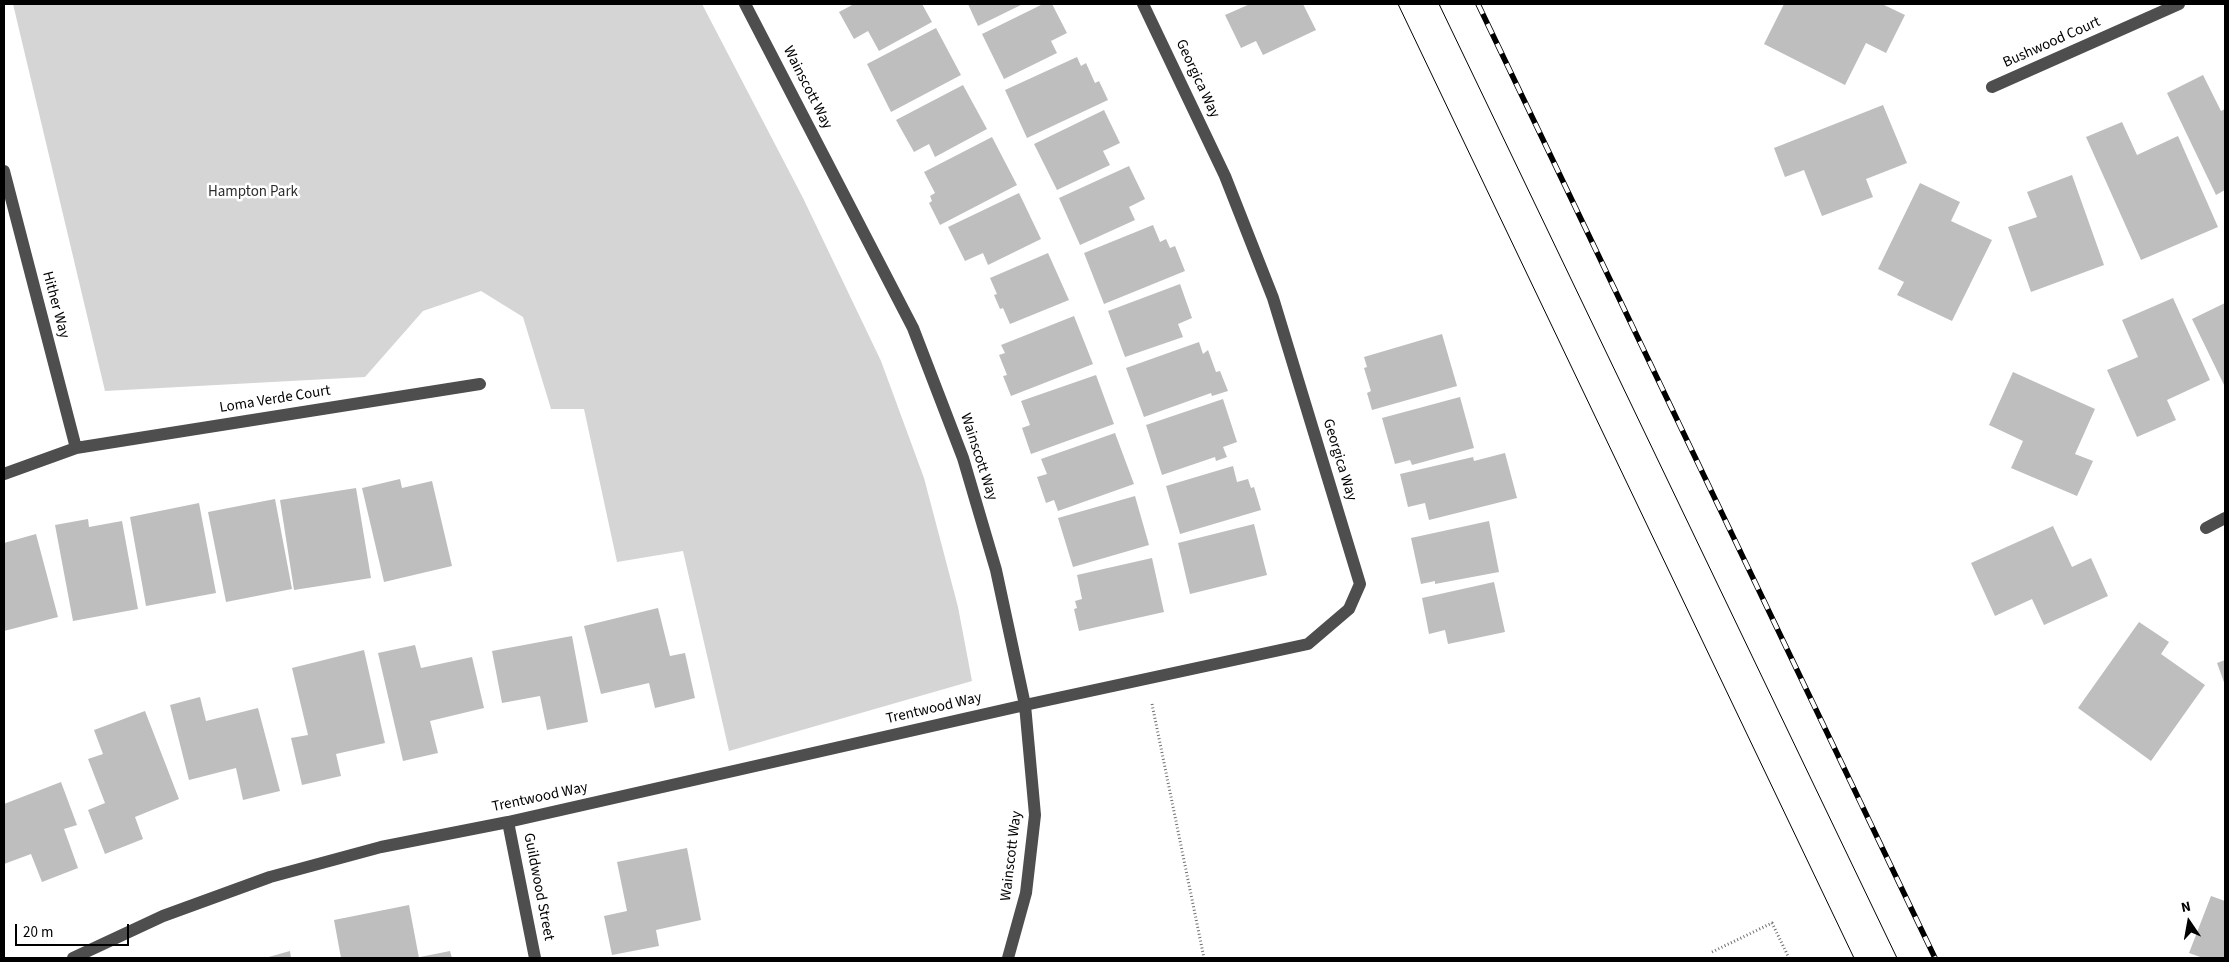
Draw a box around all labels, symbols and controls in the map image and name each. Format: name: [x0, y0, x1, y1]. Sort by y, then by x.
street label: Bushwood Court: [2000, 13, 2104, 73]
street label: Georgica Way: [1171, 37, 1223, 121]
street label: Wainscott Way: [778, 44, 836, 132]
park label: Hampton Park: [208, 184, 298, 202]
street label: Hither Way: [37, 270, 73, 340]
street label: Loma Verde Court: [218, 382, 332, 418]
street label: Wainscott Way: [955, 411, 1001, 503]
street label: Georgica Way: [1318, 417, 1360, 503]
street label: Trentwood Way: [884, 689, 984, 729]
street label: Trentwood Way: [490, 779, 590, 817]
street label: Wainscott Way: [998, 810, 1026, 902]
street label: Guildwood Street: [519, 832, 557, 942]
north arrow: [2164, 897, 2214, 947]
text: N: [2179, 897, 2193, 918]
scale bar: [18, 914, 131, 946]
text: 20 m: [23, 922, 53, 943]

